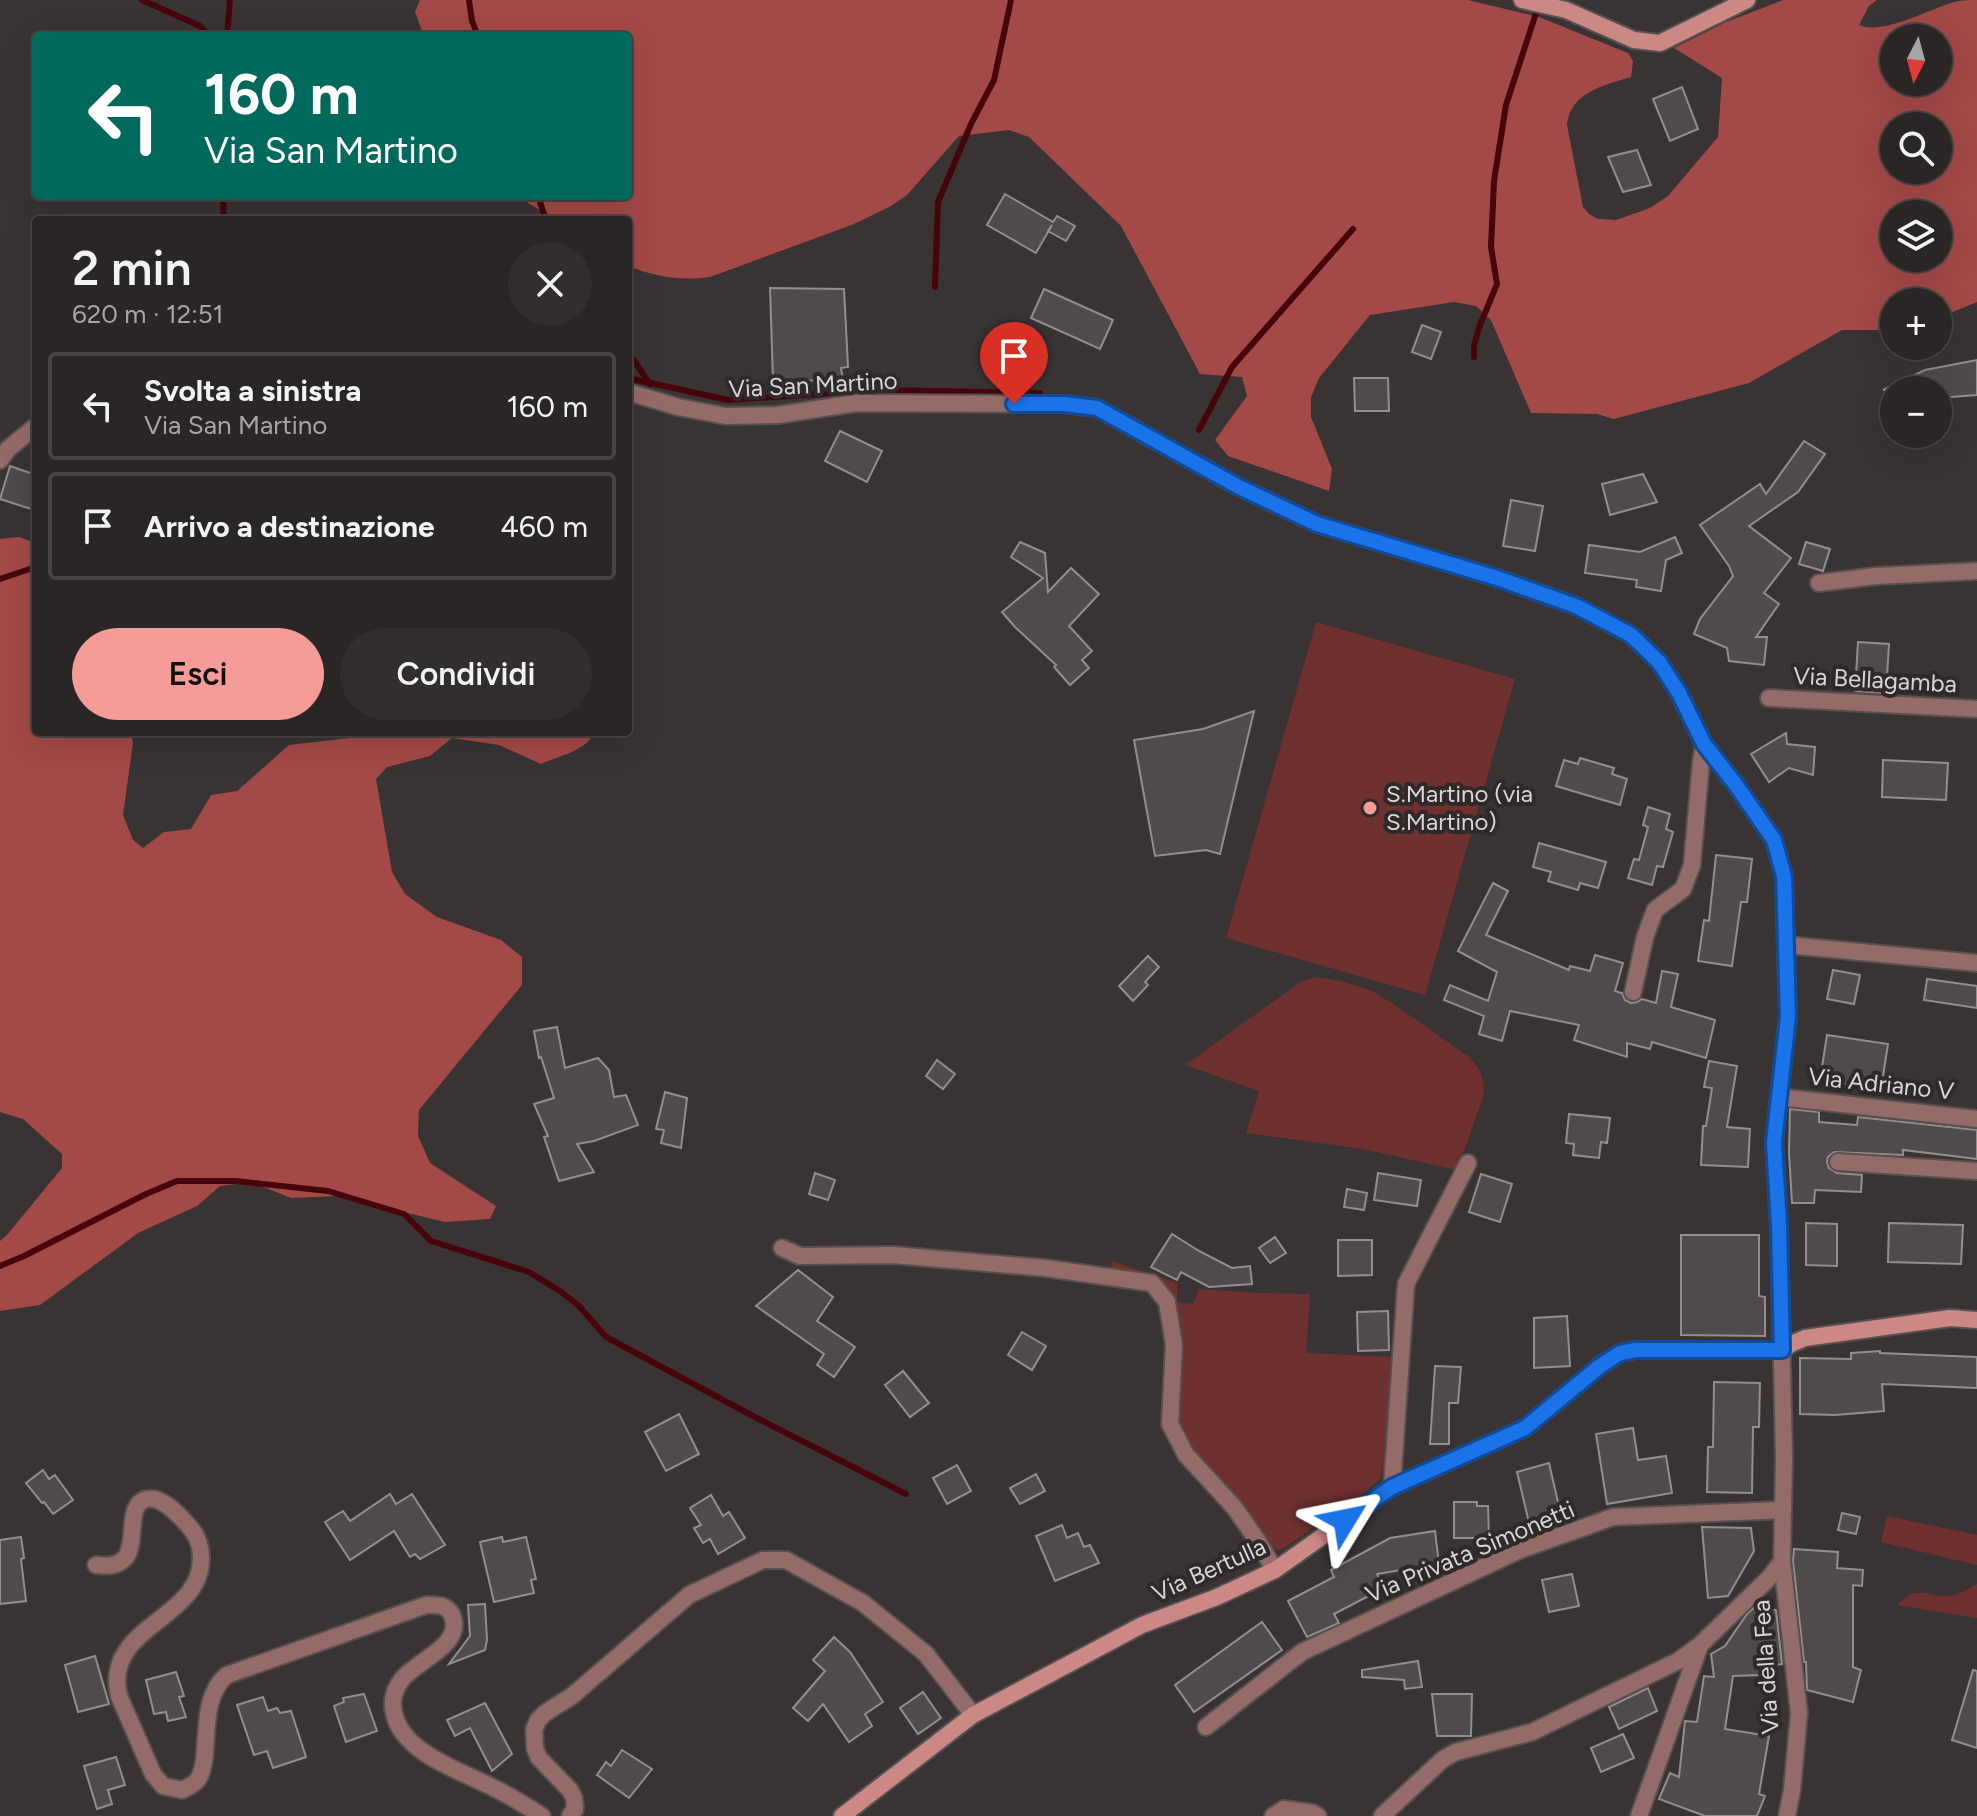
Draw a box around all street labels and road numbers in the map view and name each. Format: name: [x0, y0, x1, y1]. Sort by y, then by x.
street label: Via San Martino: [728, 366, 898, 403]
street label: Via Bellagamba: [1792, 661, 1958, 698]
street label: Via Adriano V: [1807, 1061, 1956, 1106]
street label: Via Privata Simonetti: [1361, 1494, 1579, 1609]
street label: Via Bertulla: [1147, 1532, 1270, 1608]
street label: Via della Fea: [1746, 1599, 1785, 1735]

